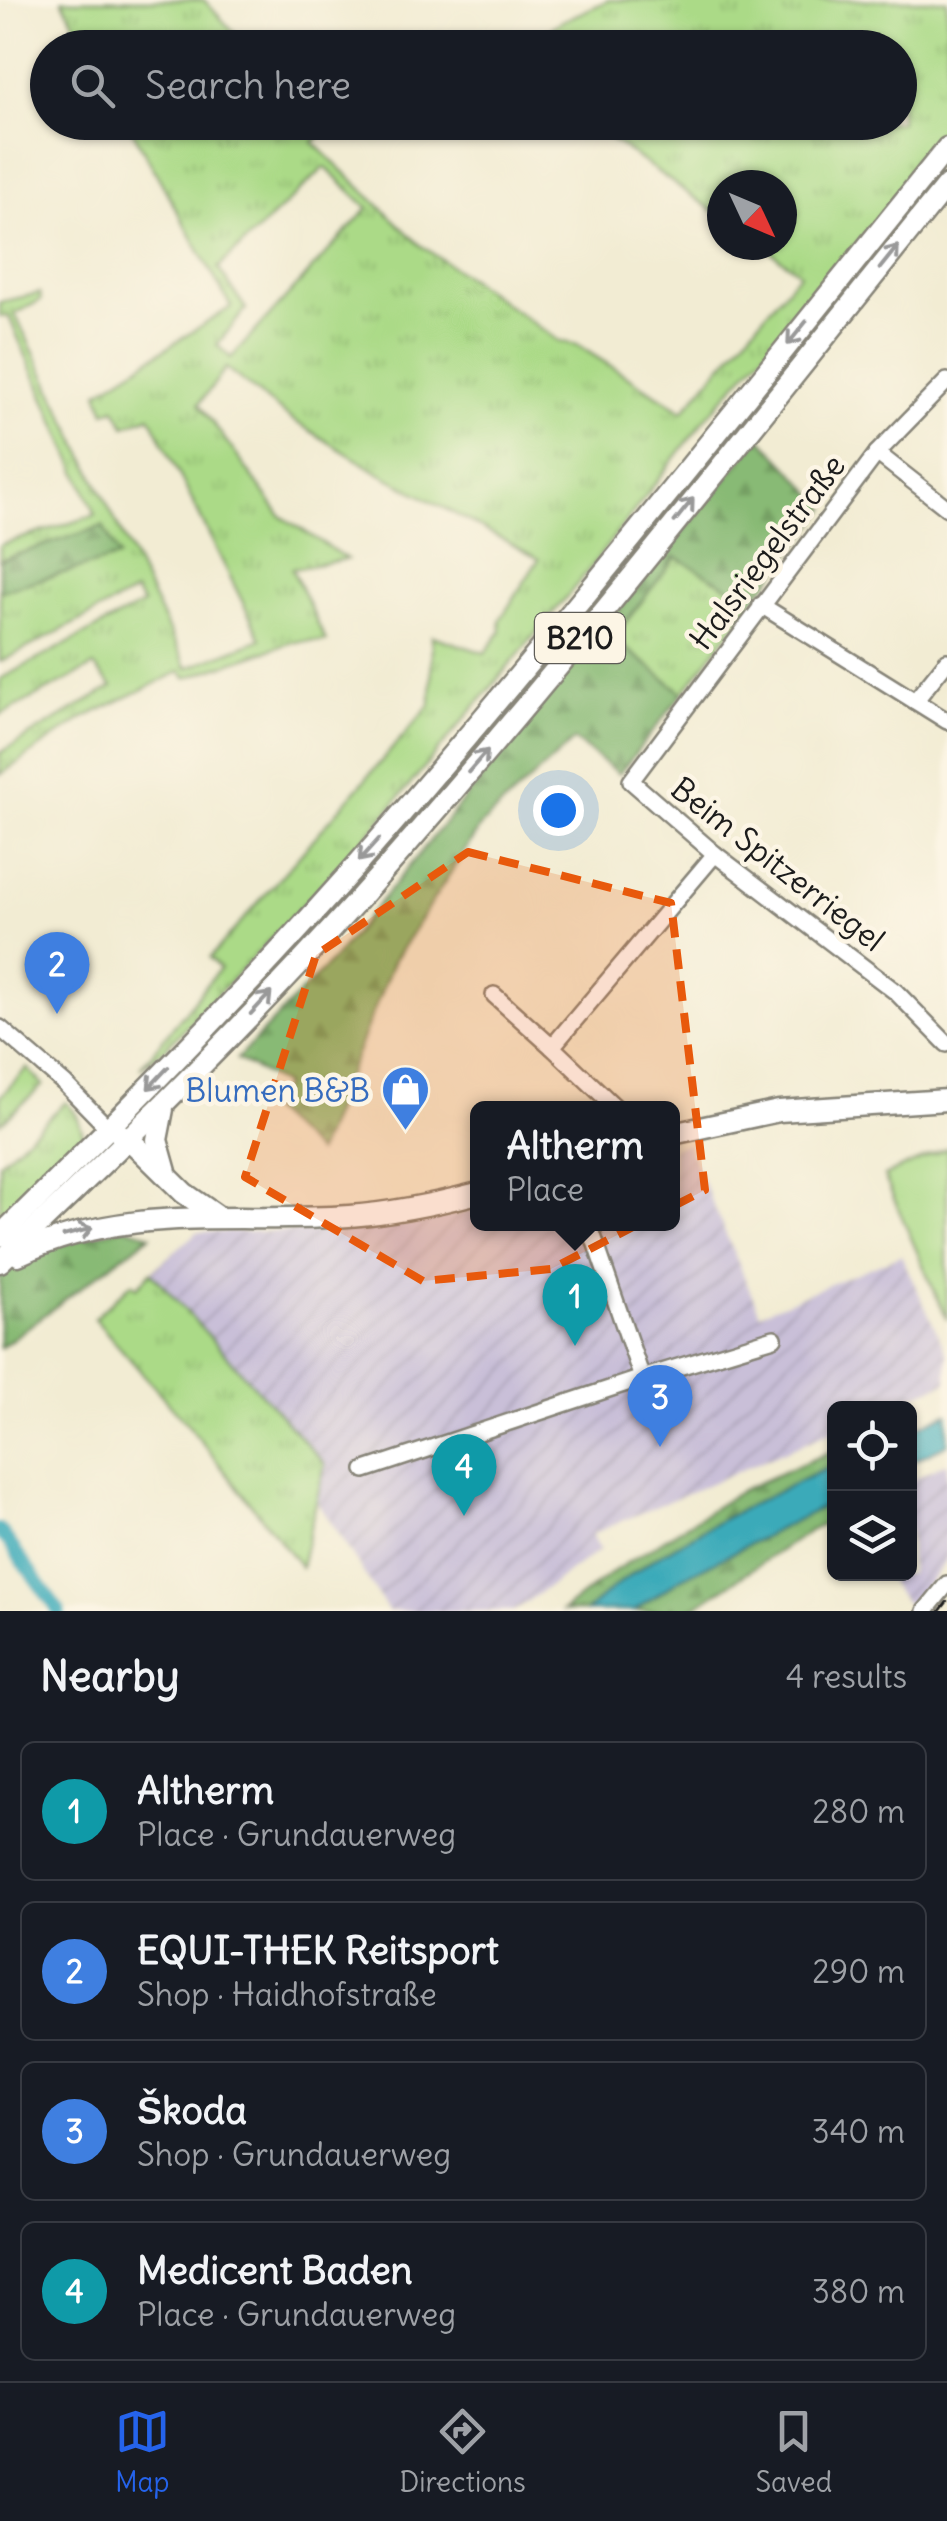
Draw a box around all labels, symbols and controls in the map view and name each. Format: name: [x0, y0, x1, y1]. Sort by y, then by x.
search box: [30, 30, 917, 140]
icon: search: [65, 58, 120, 113]
text: Search here: [145, 62, 351, 109]
north arrow: [707, 170, 797, 260]
one-way arrow: [878, 245, 900, 271]
one-way arrow: [786, 319, 808, 345]
street label: Halsriegelstraße: [680, 446, 854, 658]
one-way arrow: [673, 497, 695, 523]
road number: B210: [535, 613, 625, 663]
one-way arrow: [466, 748, 488, 774]
street label: Beim Spitzerriegel: [663, 768, 893, 960]
your location: [533, 785, 584, 836]
one-way arrow: [358, 837, 381, 862]
pin: 2: [24, 932, 90, 1014]
one-way arrow: [249, 991, 273, 1015]
shop icon: Blumen B&B: [379, 1064, 431, 1132]
one-way arrow: [146, 1065, 170, 1089]
place label: Blumen B&B: [185, 1070, 370, 1111]
popup: [470, 1101, 680, 1231]
text: Altherm: [507, 1122, 643, 1169]
text: Place: [507, 1169, 584, 1210]
one-way arrow: [62, 1222, 93, 1240]
pin: 1: [542, 1264, 608, 1346]
pin: 3: [628, 1364, 692, 1447]
map controls: [827, 1401, 917, 1581]
button: locate: [827, 1401, 917, 1491]
pin: 4: [432, 1434, 496, 1516]
button: layers: [827, 1491, 917, 1581]
text: Nearby: [40, 1650, 179, 1702]
text: 4 results: [786, 1656, 907, 1697]
text: Altherm: [137, 1767, 274, 1814]
text: 1: [68, 1791, 81, 1832]
text: 280 m: [812, 1791, 905, 1832]
text: Place · Grundauerweg: [137, 1814, 456, 1855]
text: EQUI-THEK Reitsport: [137, 1927, 499, 1974]
text: 2: [66, 1951, 83, 1992]
text: 290 m: [812, 1951, 905, 1992]
text: Shop · Haidhofstraße: [137, 1974, 437, 2015]
text: Škoda: [137, 2087, 247, 2134]
text: 3: [65, 2111, 84, 2152]
text: 340 m: [812, 2111, 905, 2152]
text: Shop · Grundauerweg: [137, 2134, 451, 2175]
text: Medicent Baden: [137, 2247, 413, 2294]
text: 4: [65, 2271, 84, 2312]
text: 380 m: [812, 2271, 905, 2312]
text: Place · Grundauerweg: [137, 2294, 456, 2335]
tab: Map: [115, 2404, 170, 2500]
tab: Directions: [399, 2404, 526, 2500]
tab: Saved: [755, 2404, 832, 2500]

